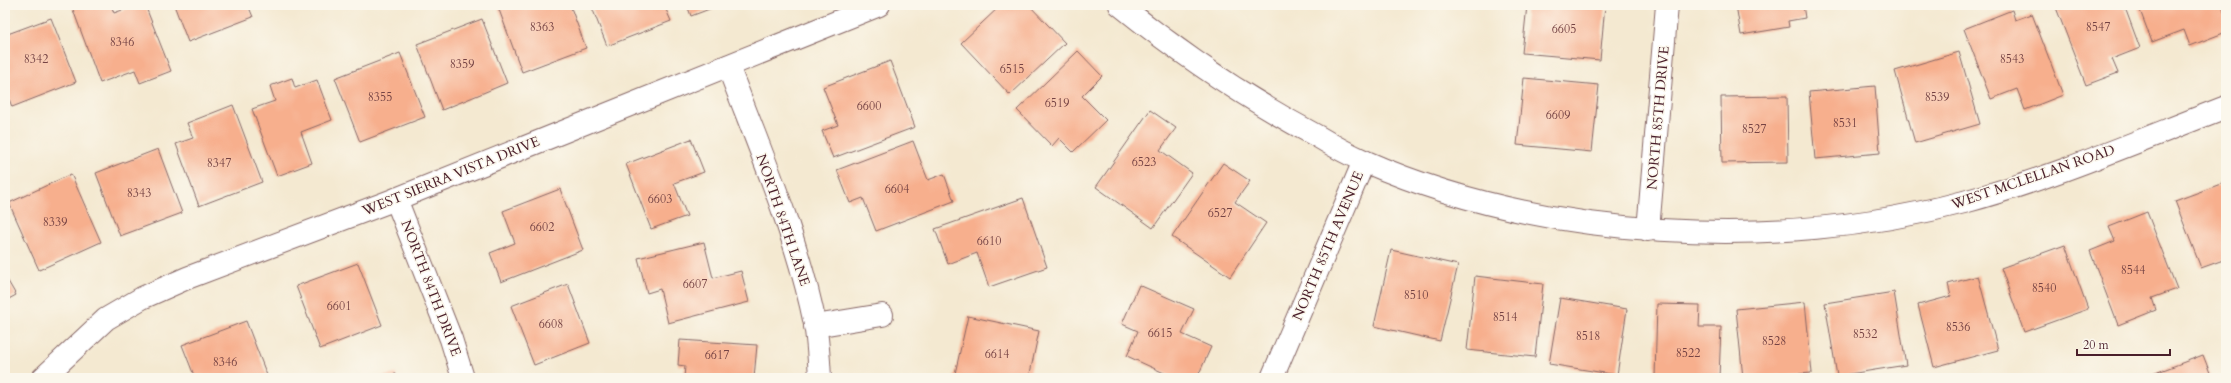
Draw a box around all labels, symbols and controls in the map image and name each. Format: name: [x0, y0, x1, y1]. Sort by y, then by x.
house number: 8363: [530, 19, 554, 35]
house number: 8547: [2086, 19, 2110, 35]
house number: 6605: [1552, 21, 1576, 37]
house number: 8346: [110, 34, 134, 50]
street label: NORTH 85TH DRIVE: [1642, 45, 1674, 191]
house number: 8342: [24, 51, 48, 67]
house number: 8543: [2000, 51, 2024, 67]
house number: 8359: [450, 56, 474, 72]
house number: 6515: [1000, 61, 1024, 77]
house number: 8355: [368, 89, 392, 105]
house number: 8539: [1925, 89, 1949, 105]
house number: 6519: [1045, 95, 1069, 111]
house number: 6600: [857, 98, 881, 114]
house number: 6609: [1546, 107, 1570, 123]
house number: 8531: [1833, 115, 1857, 131]
house number: 8527: [1742, 121, 1766, 137]
street label: WEST SIERRA VISTA DRIVE: [359, 132, 543, 221]
street label: WEST MCLELLAN ROAD: [1948, 140, 2117, 214]
street label: NORTH 84TH LANE: [751, 151, 815, 289]
house number: 6523: [1132, 154, 1156, 170]
house number: 8347: [207, 155, 231, 171]
street label: NORTH 85TH AVENUE: [1288, 168, 1368, 324]
house number: 6604: [885, 181, 909, 197]
house number: 8343: [127, 185, 151, 201]
house number: 6603: [648, 191, 672, 207]
house number: 6527: [1208, 205, 1232, 221]
house number: 8339: [43, 214, 67, 230]
street label: NORTH 84TH DRIVE: [396, 217, 466, 359]
house number: 6602: [530, 219, 554, 235]
house number: 6610: [977, 233, 1001, 249]
house number: 8544: [2121, 262, 2145, 278]
house number: 6607: [683, 276, 707, 292]
house number: 8540: [2032, 280, 2056, 296]
house number: 8510: [1404, 287, 1428, 303]
house number: 6601: [327, 298, 351, 314]
house number: 8514: [1493, 309, 1517, 325]
house number: 6608: [539, 316, 563, 332]
house number: 8536: [1946, 319, 1970, 335]
house number: 6615: [1148, 325, 1172, 341]
house number: 8532: [1853, 326, 1877, 342]
house number: 8518: [1576, 328, 1600, 344]
scale bar: [2077, 331, 2170, 357]
house number: 8528: [1762, 333, 1786, 349]
text: 20 m: [2083, 337, 2110, 353]
house number: 8522: [1676, 345, 1700, 361]
house number: 6614: [985, 346, 1009, 362]
house number: 6617: [705, 347, 729, 363]
house number: 8346: [213, 354, 237, 370]

